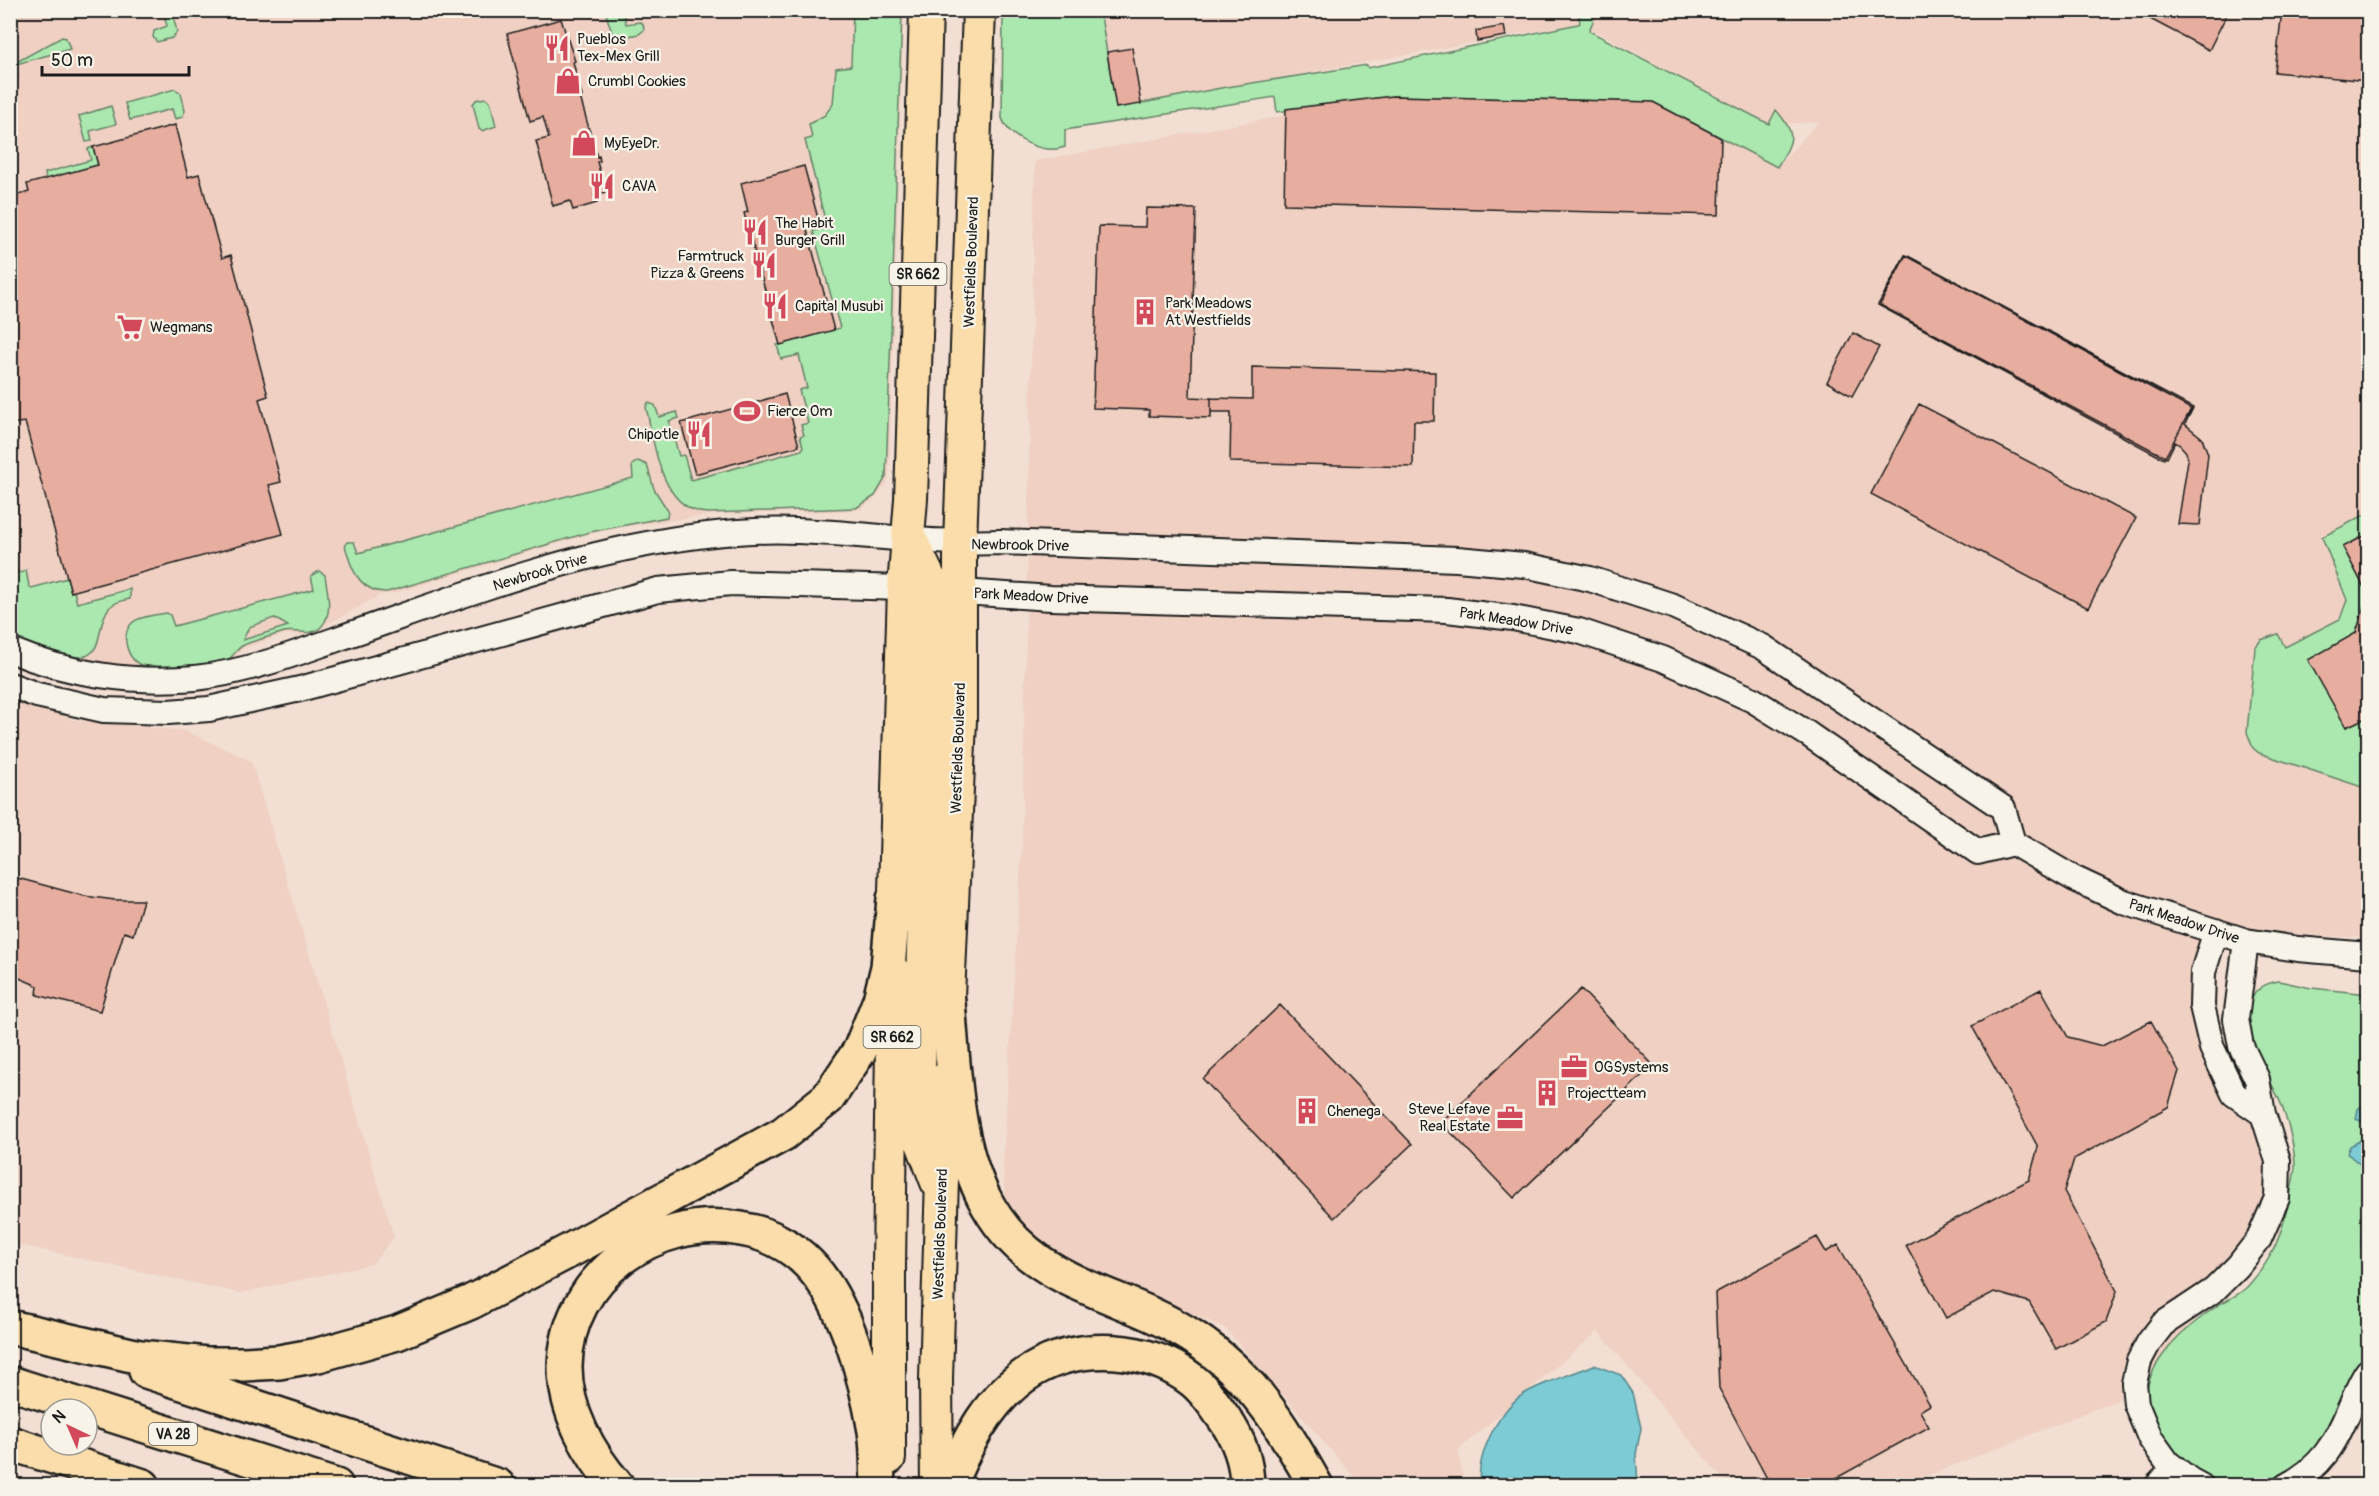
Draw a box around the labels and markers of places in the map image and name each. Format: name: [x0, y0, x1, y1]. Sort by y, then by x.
place label: Pueblos Tex-Mex Grill: [577, 30, 660, 66]
restaurant icon: Pueblos Tex-Mex Grill: [542, 33, 572, 63]
shop icon: Crumbl Cookies: [553, 66, 583, 96]
place label: Crumbl Cookies: [588, 72, 686, 91]
shop icon: MyEyeDr.: [569, 128, 599, 158]
place label: MyEyeDr.: [604, 134, 660, 153]
restaurant icon: CAVA: [587, 171, 617, 201]
place label: CAVA: [622, 177, 657, 196]
place label: The Habit Burger Grill: [775, 214, 845, 250]
restaurant icon: The Habit Burger Grill: [740, 217, 770, 247]
place label: Farmtruck Pizza & Greens: [650, 247, 745, 283]
restaurant icon: Farmtruck Pizza & Greens: [749, 250, 779, 280]
restaurant icon: Capital Musubi: [760, 291, 790, 321]
place label: Park Meadows At Westfields: [1165, 294, 1252, 330]
place label: Capital Musubi: [795, 297, 883, 316]
building icon: Park Meadows At Westfields: [1130, 297, 1160, 327]
supermarket icon: Wegmans: [115, 312, 145, 342]
place label: Wegmans: [150, 318, 213, 337]
sports icon: Fierce Om: [732, 396, 762, 426]
place label: Fierce Om: [767, 402, 833, 421]
restaurant icon: Chipotle: [684, 419, 714, 449]
place label: Chipotle: [628, 425, 680, 444]
office icon: OGSystems: [1559, 1052, 1589, 1082]
place label: OGSystems: [1594, 1058, 1669, 1077]
building icon: Projectteam: [1532, 1078, 1562, 1108]
place label: Projectteam: [1567, 1084, 1646, 1103]
building icon: Chenega: [1292, 1096, 1322, 1126]
place label: Steve Lefave Real Estate: [1408, 1100, 1491, 1136]
place label: Chenega: [1327, 1102, 1381, 1121]
office icon: Steve Lefave Real Estate: [1495, 1103, 1525, 1133]

